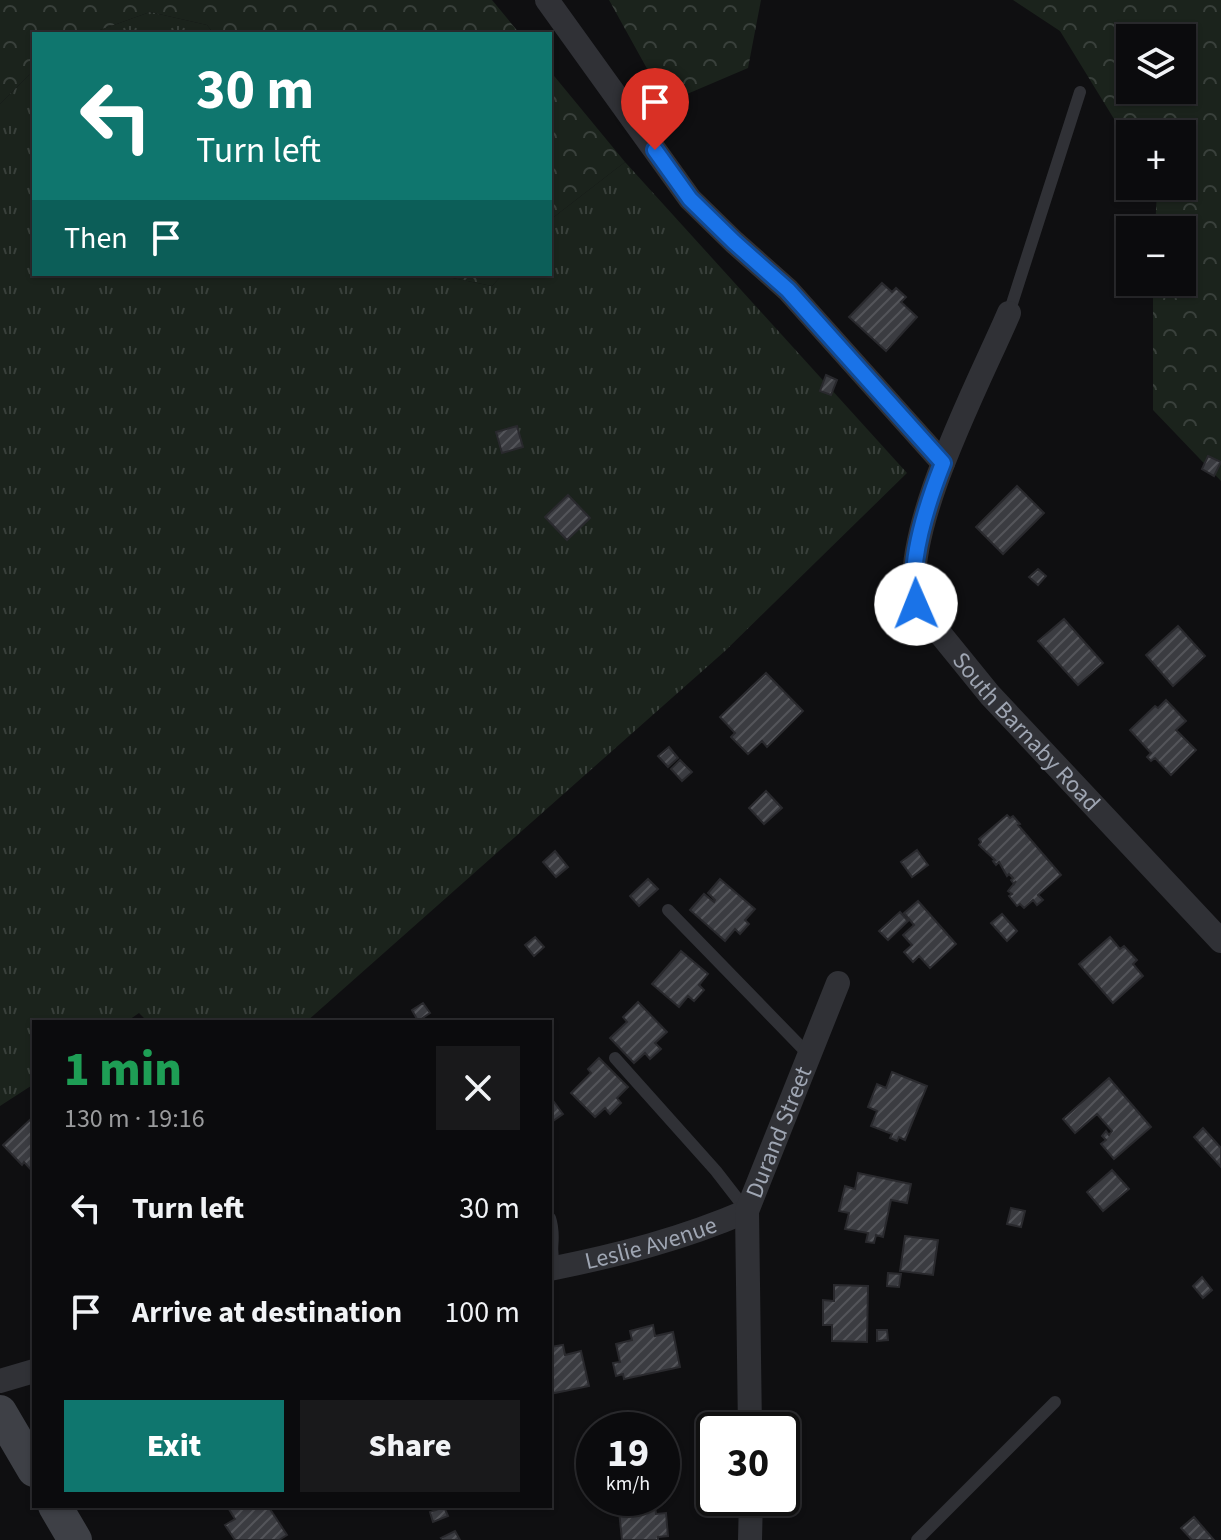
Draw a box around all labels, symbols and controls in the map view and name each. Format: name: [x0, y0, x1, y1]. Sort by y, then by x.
map controls: [1116, 24, 1196, 296]
button: layers: [1116, 24, 1196, 104]
text: 30 m: [196, 51, 314, 130]
icon: left: [64, 64, 168, 168]
pin: [621, 68, 689, 150]
icon: arrive: [633, 80, 677, 124]
button: +: [1116, 120, 1196, 200]
text: Turn left: [196, 125, 321, 176]
icon: arrive: [144, 216, 188, 260]
button: −: [1116, 216, 1196, 296]
text: Then: [64, 217, 128, 260]
position arrow: [874, 562, 958, 646]
street label: South Barnaby Road: [944, 645, 1108, 820]
text: 1 min: [64, 1036, 182, 1104]
button: close: [436, 1046, 520, 1130]
street label: Durand Street: [737, 1061, 821, 1203]
text: 130 m · 19:16: [64, 1100, 205, 1137]
icon: left: [64, 1186, 108, 1230]
text: Turn left: [132, 1187, 244, 1230]
text: 30 m: [459, 1187, 520, 1230]
street label: Leslie Avenue: [582, 1208, 722, 1279]
icon: arrive: [64, 1290, 108, 1334]
text: Arrive at destination: [132, 1291, 402, 1334]
text: 100 m: [444, 1291, 520, 1334]
button: Exit: [64, 1400, 284, 1492]
button: Share: [300, 1400, 520, 1492]
speed limit sign: 30: [696, 1412, 800, 1516]
text: 19: [607, 1425, 649, 1482]
text: km/h: [606, 1470, 650, 1498]

